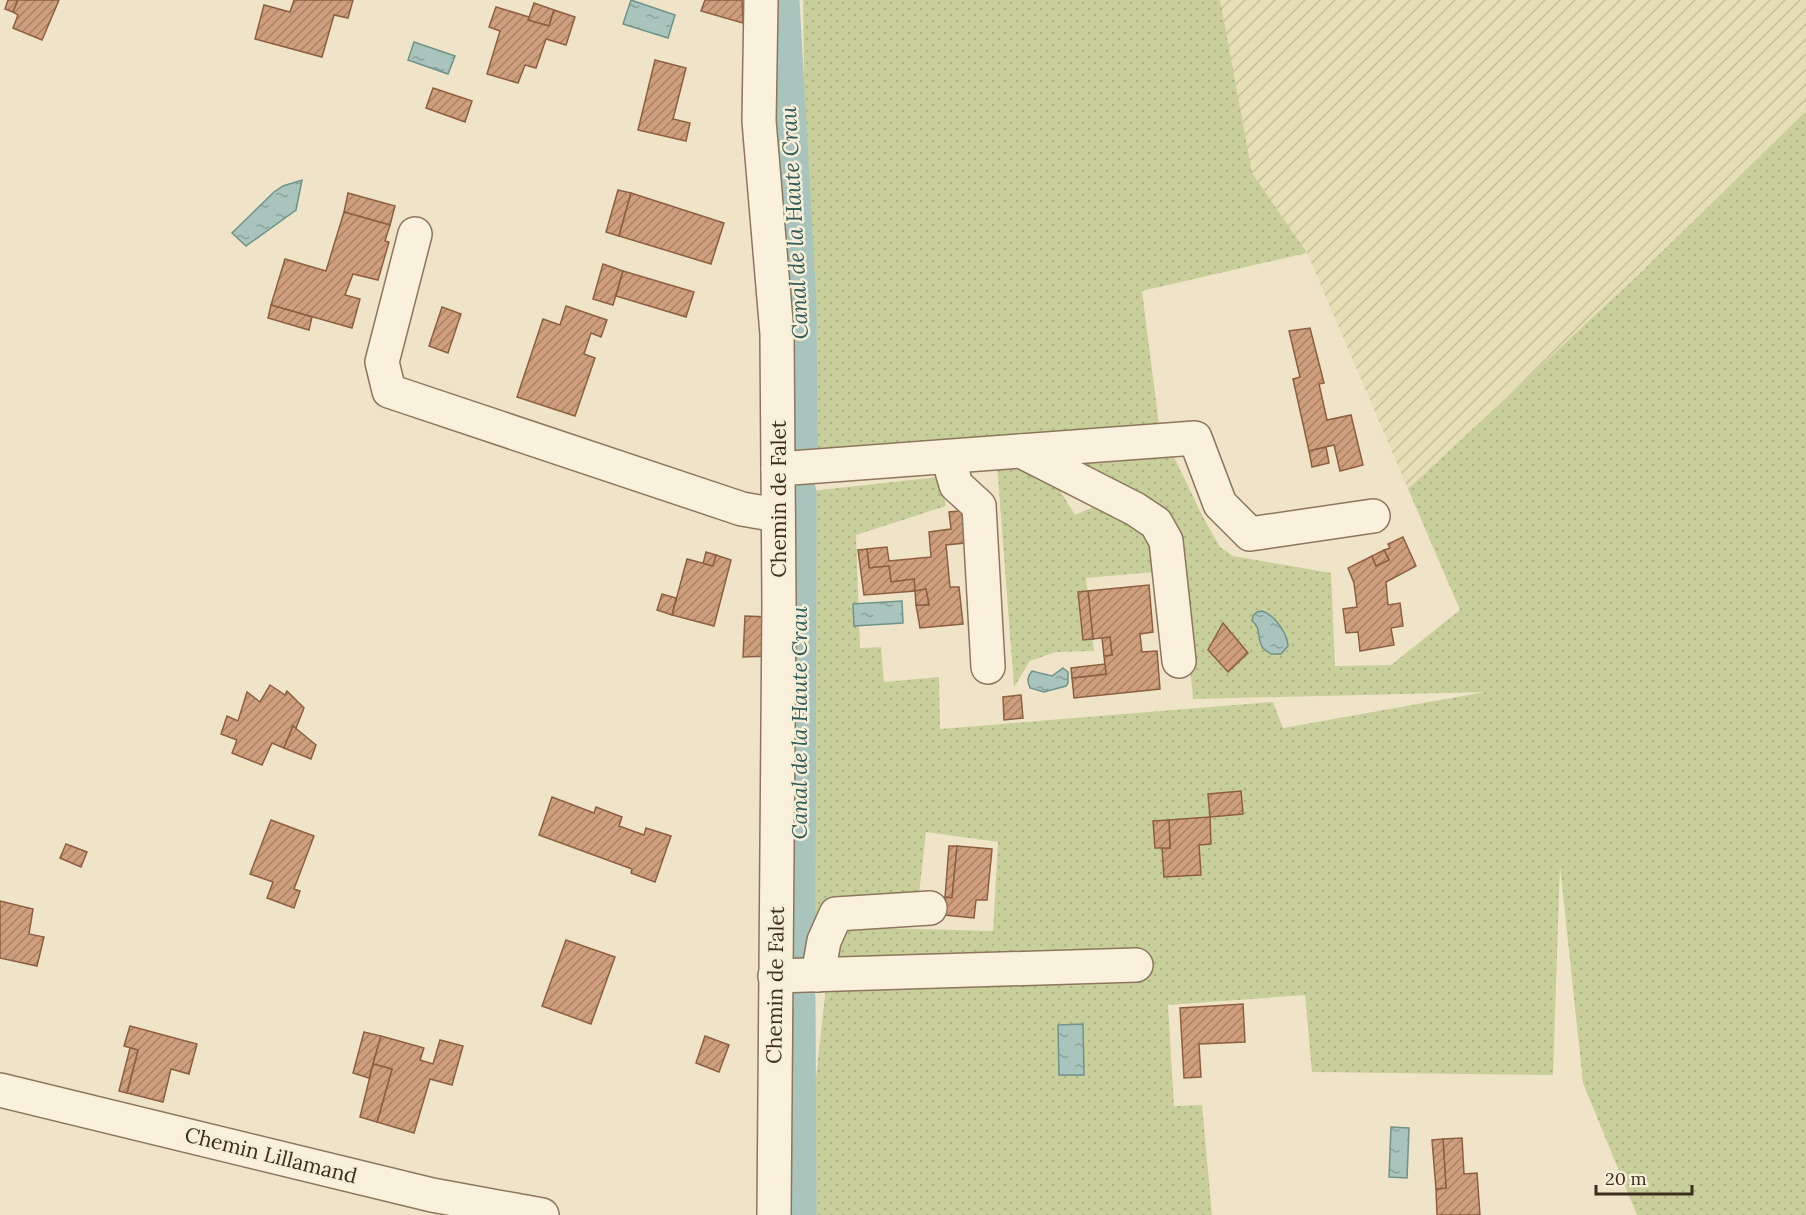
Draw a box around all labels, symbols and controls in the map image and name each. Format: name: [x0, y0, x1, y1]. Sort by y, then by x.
water label: Canal de la Haute Crau: [774, 106, 814, 340]
street label: Chemin de Falet: [765, 419, 792, 578]
water label: Canal de la Haute Crau: [785, 606, 813, 840]
street label: Chemin de Falet: [760, 905, 790, 1064]
street label: Chemin Lillamand: [182, 1121, 360, 1189]
scale bar: [1596, 1158, 1692, 1196]
text: 20 m: [1605, 1167, 1647, 1190]

